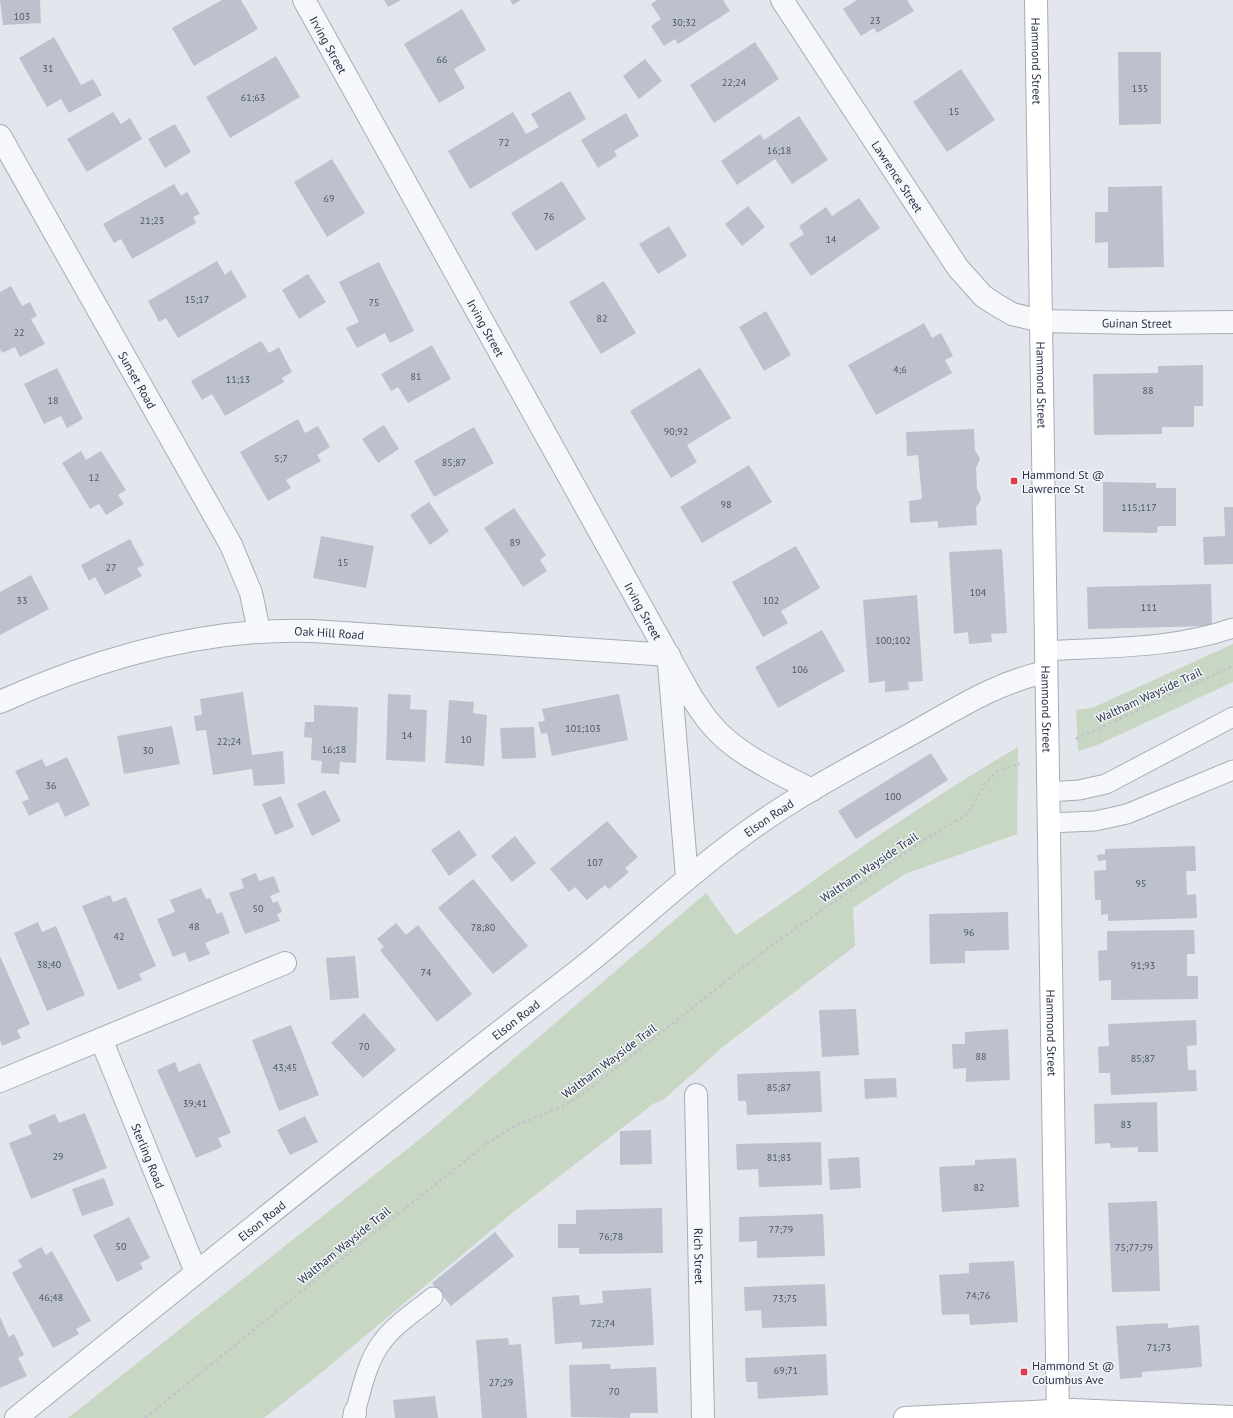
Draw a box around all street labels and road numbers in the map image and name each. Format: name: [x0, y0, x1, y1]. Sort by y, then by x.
street label: Irving Street: [307, 13, 351, 76]
street label: Hammond Street: [1029, 17, 1045, 105]
street label: Lawrence Street: [869, 138, 927, 215]
street label: Irving Street: [464, 296, 508, 359]
street label: Guinan Street: [1102, 315, 1172, 331]
street label: Hammond Street: [1034, 341, 1050, 429]
street label: Sunset Road: [116, 349, 160, 411]
street label: Irving Street: [622, 580, 666, 642]
street label: Oak Hill Road: [294, 623, 365, 642]
street label: Waltham Wayside Trail: [1094, 664, 1205, 726]
street label: Hammond Street: [1039, 665, 1055, 752]
street label: Elson Road: [741, 795, 796, 839]
street label: Waltham Wayside Trail: [817, 828, 921, 905]
street label: Hammond Street: [1044, 989, 1060, 1076]
street label: Elson Road: [488, 996, 542, 1043]
street label: Waltham Wayside Trail: [559, 1020, 660, 1102]
street label: Sterling Road: [129, 1121, 169, 1190]
street label: Elson Road: [235, 1197, 288, 1244]
street label: Waltham Wayside Trail: [295, 1203, 394, 1287]
street label: Rich Street: [691, 1228, 708, 1284]

